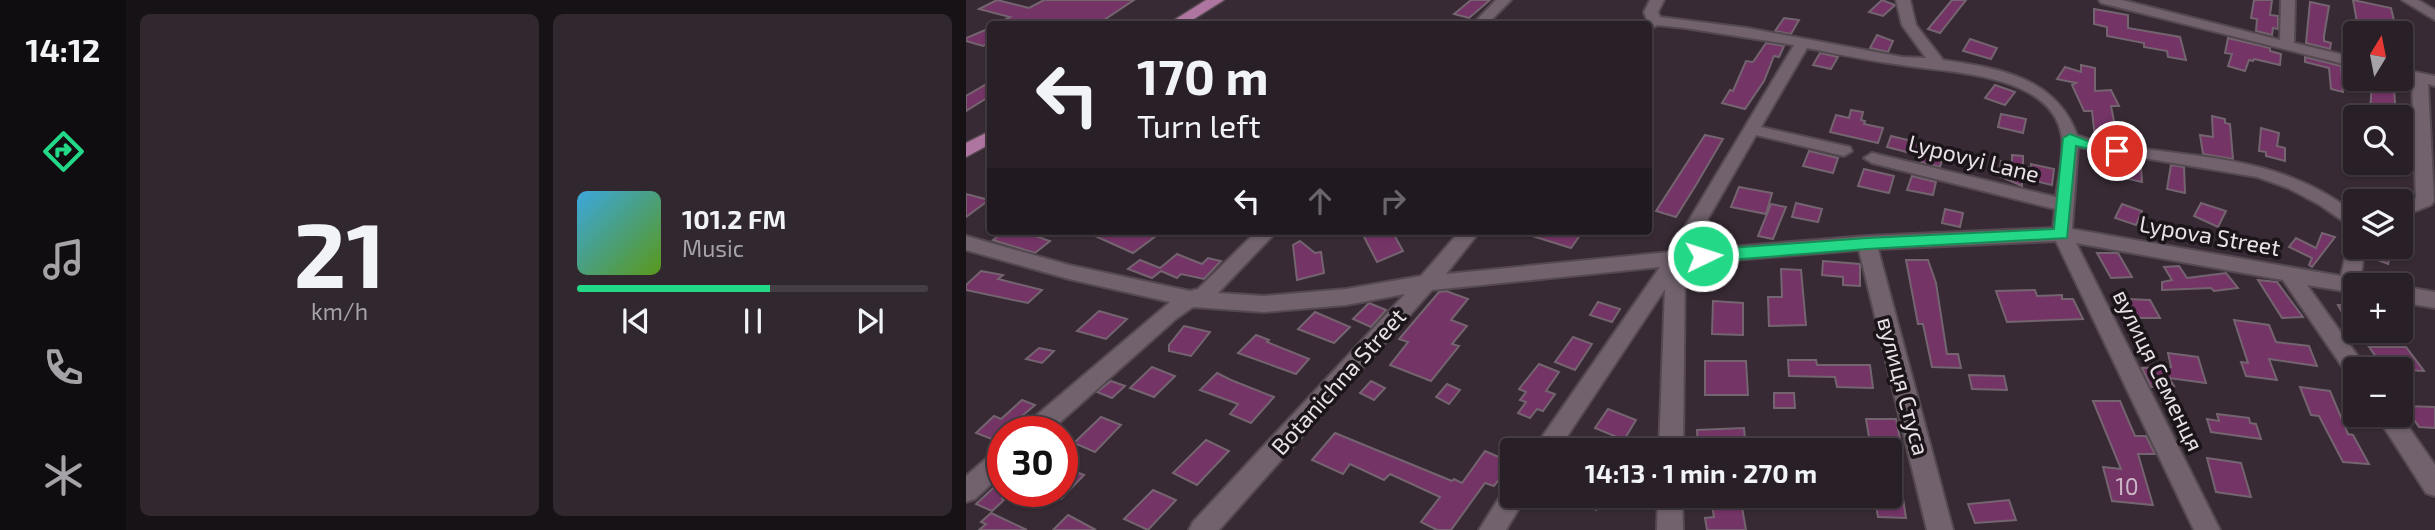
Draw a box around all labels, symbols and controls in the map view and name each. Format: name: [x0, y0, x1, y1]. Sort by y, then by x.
north arrow: [2343, 21, 2413, 91]
map controls: [2343, 21, 2413, 427]
text: 14:12: [26, 30, 100, 68]
text: 170 m: [1137, 46, 1269, 105]
icon: left: [1022, 49, 1113, 140]
button: search: [2343, 105, 2413, 175]
text: Turn left: [1137, 106, 1261, 144]
pin: [2087, 121, 2147, 181]
icon: directions: [39, 127, 88, 176]
street label: Lypovyi Lane: [1906, 128, 2042, 188]
icon: arrive: [2098, 132, 2136, 170]
icon: left: [1228, 182, 1266, 220]
icon: ahead: [1301, 182, 1339, 220]
icon: right: [1374, 182, 1412, 220]
button: layers: [2343, 189, 2413, 259]
text: 21: [293, 197, 386, 306]
text: 101.2 FM: [682, 203, 786, 234]
street label: Lypova Street: [2137, 209, 2283, 261]
position arrow: [1666, 219, 1740, 293]
text: Music: [682, 234, 744, 262]
icon: music: [39, 235, 88, 284]
button: +: [2343, 273, 2413, 343]
street label: вулиця Семенця: [2107, 285, 2210, 456]
text: km/h: [311, 297, 368, 325]
icon: previous: [617, 302, 655, 340]
icon: pause: [734, 302, 772, 340]
icon: next: [851, 302, 889, 340]
street label: Botanichna Street: [1265, 302, 1411, 460]
street label: вулиця Стуса: [1871, 314, 1936, 459]
icon: phone: [39, 343, 88, 392]
button: −: [2343, 357, 2413, 427]
speed limit sign: 30: [987, 416, 1078, 507]
icon: climate: [39, 451, 88, 500]
text: 14:13 · 1 min · 270 m: [1585, 457, 1817, 488]
house number: 10: [2115, 472, 2139, 500]

